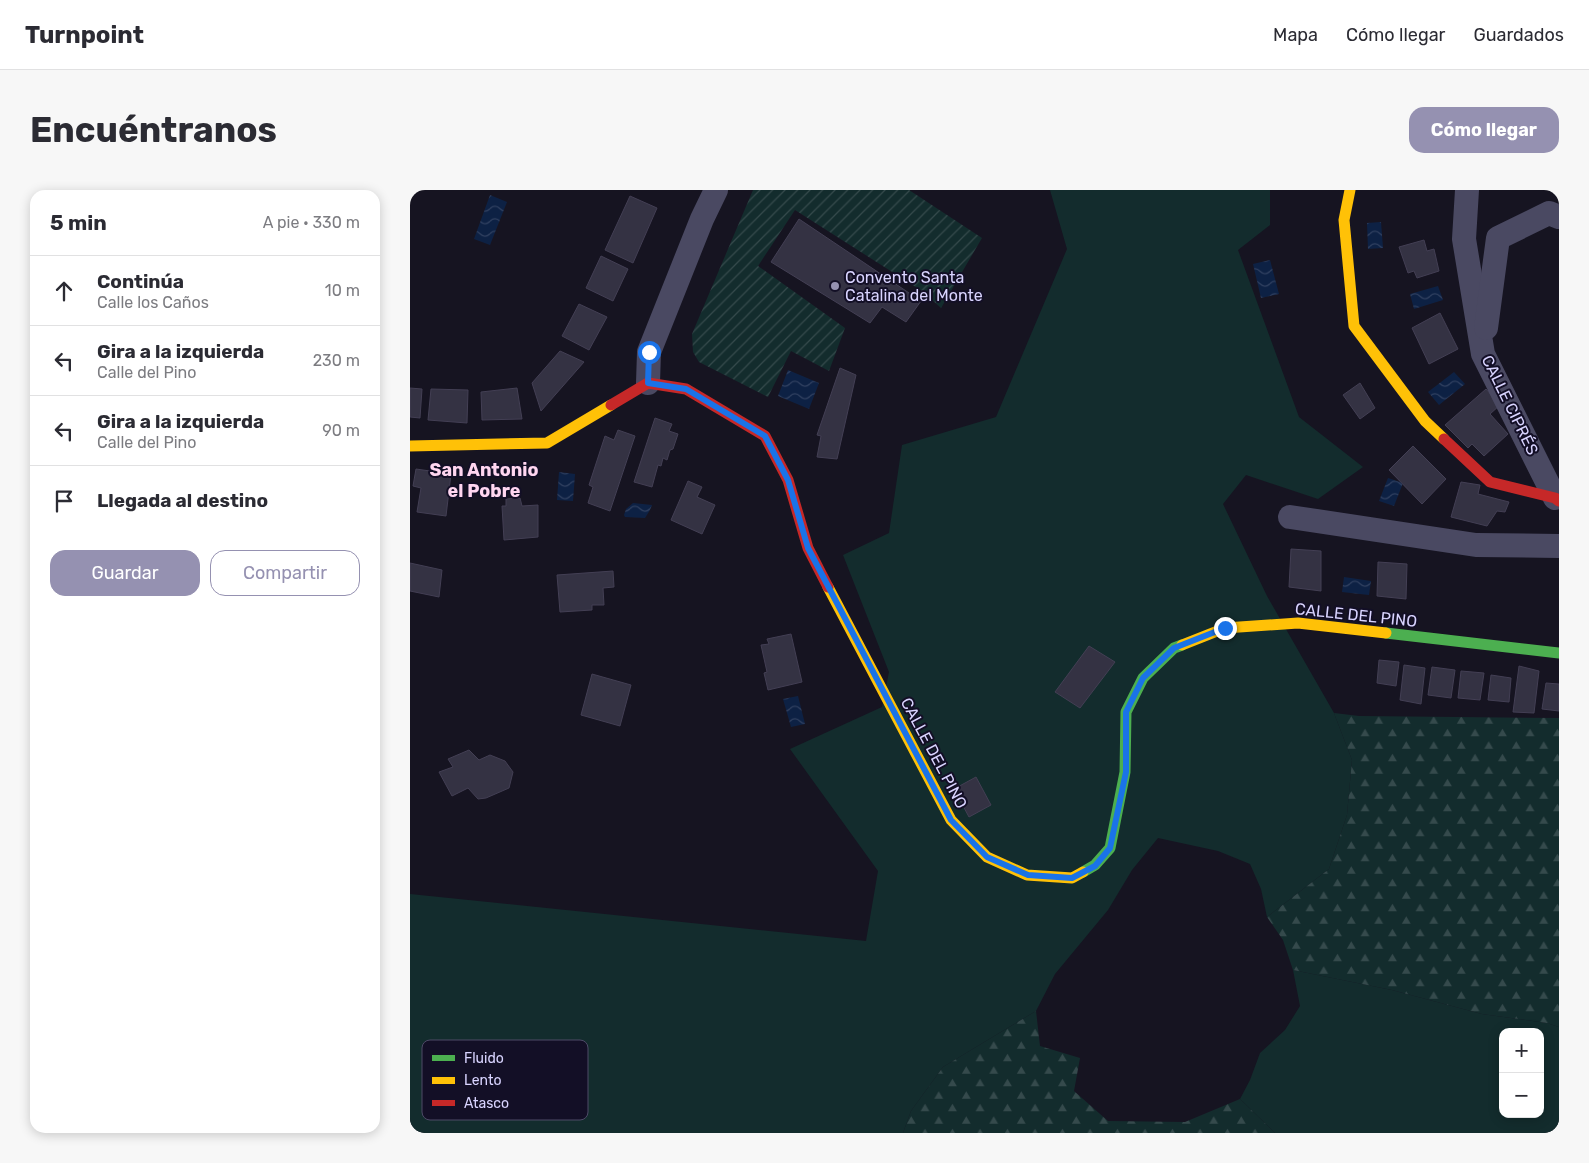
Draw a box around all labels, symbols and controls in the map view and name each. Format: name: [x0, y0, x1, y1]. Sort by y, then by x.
text: Turnpoint: [25, 21, 144, 49]
text: Mapa: [1273, 24, 1318, 46]
text: Cómo llegar: [1346, 24, 1445, 46]
text: Guardados: [1473, 24, 1564, 46]
button: Cómo llegar: [1409, 107, 1559, 153]
text: Encuéntranos: [30, 109, 277, 151]
text: 5 min: [50, 210, 107, 235]
text: A pie · 330 m: [263, 213, 360, 232]
place label: Convento Santa Catalina del Monte: [845, 268, 983, 305]
text: Continúa: [97, 270, 184, 293]
icon: ahead: [50, 277, 78, 305]
marker: Convento Santa Catalina del Monte: [829, 280, 841, 292]
text: 10 m: [325, 281, 360, 300]
text: Calle los Caños: [97, 293, 209, 312]
text: Gira a la izquierda: [97, 340, 264, 363]
route start: [638, 341, 661, 364]
icon: left: [50, 347, 78, 375]
text: 230 m: [313, 351, 360, 370]
street label: CALLE CIPRÉS: [1478, 352, 1542, 458]
text: Calle del Pino: [97, 363, 196, 382]
text: Gira a la izquierda: [97, 410, 264, 433]
icon: left: [50, 417, 78, 445]
text: 90 m: [322, 421, 360, 440]
text: Calle del Pino: [97, 433, 196, 452]
district label: San Antonio el Pobre: [430, 459, 539, 502]
icon: arrive: [50, 487, 78, 515]
text: Llegada al destino: [97, 489, 268, 512]
button: Guardar: [50, 550, 200, 596]
button: Compartir: [210, 550, 360, 596]
street label: CALLE DEL PINO: [1294, 599, 1418, 631]
route end: [1214, 617, 1237, 640]
street label: CALLE DEL PINO: [897, 694, 971, 812]
map controls: [1499, 1028, 1544, 1118]
button: +: [1499, 1028, 1544, 1073]
legend: [422, 1040, 588, 1120]
text: Fluido: [464, 1050, 504, 1067]
text: Lento: [464, 1072, 501, 1089]
button: −: [1499, 1073, 1544, 1118]
text: Atasco: [464, 1095, 509, 1112]

